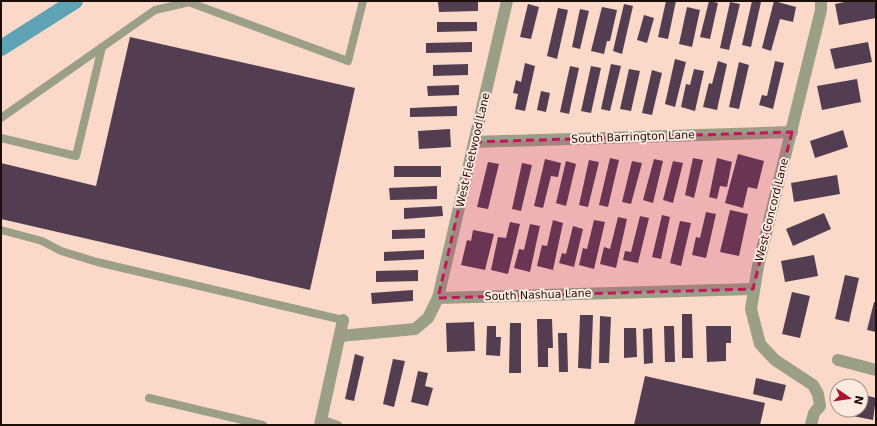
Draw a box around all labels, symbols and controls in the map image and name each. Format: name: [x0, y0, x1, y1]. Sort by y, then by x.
street label: West Fleetwood Lane: [453, 91, 493, 209]
street label: South Barrington Lane: [571, 128, 695, 146]
street label: West Concord Lane: [753, 157, 791, 263]
street label: South Nashua Lane: [484, 287, 592, 303]
north arrow: [829, 378, 869, 418]
text: N: [851, 394, 866, 406]

